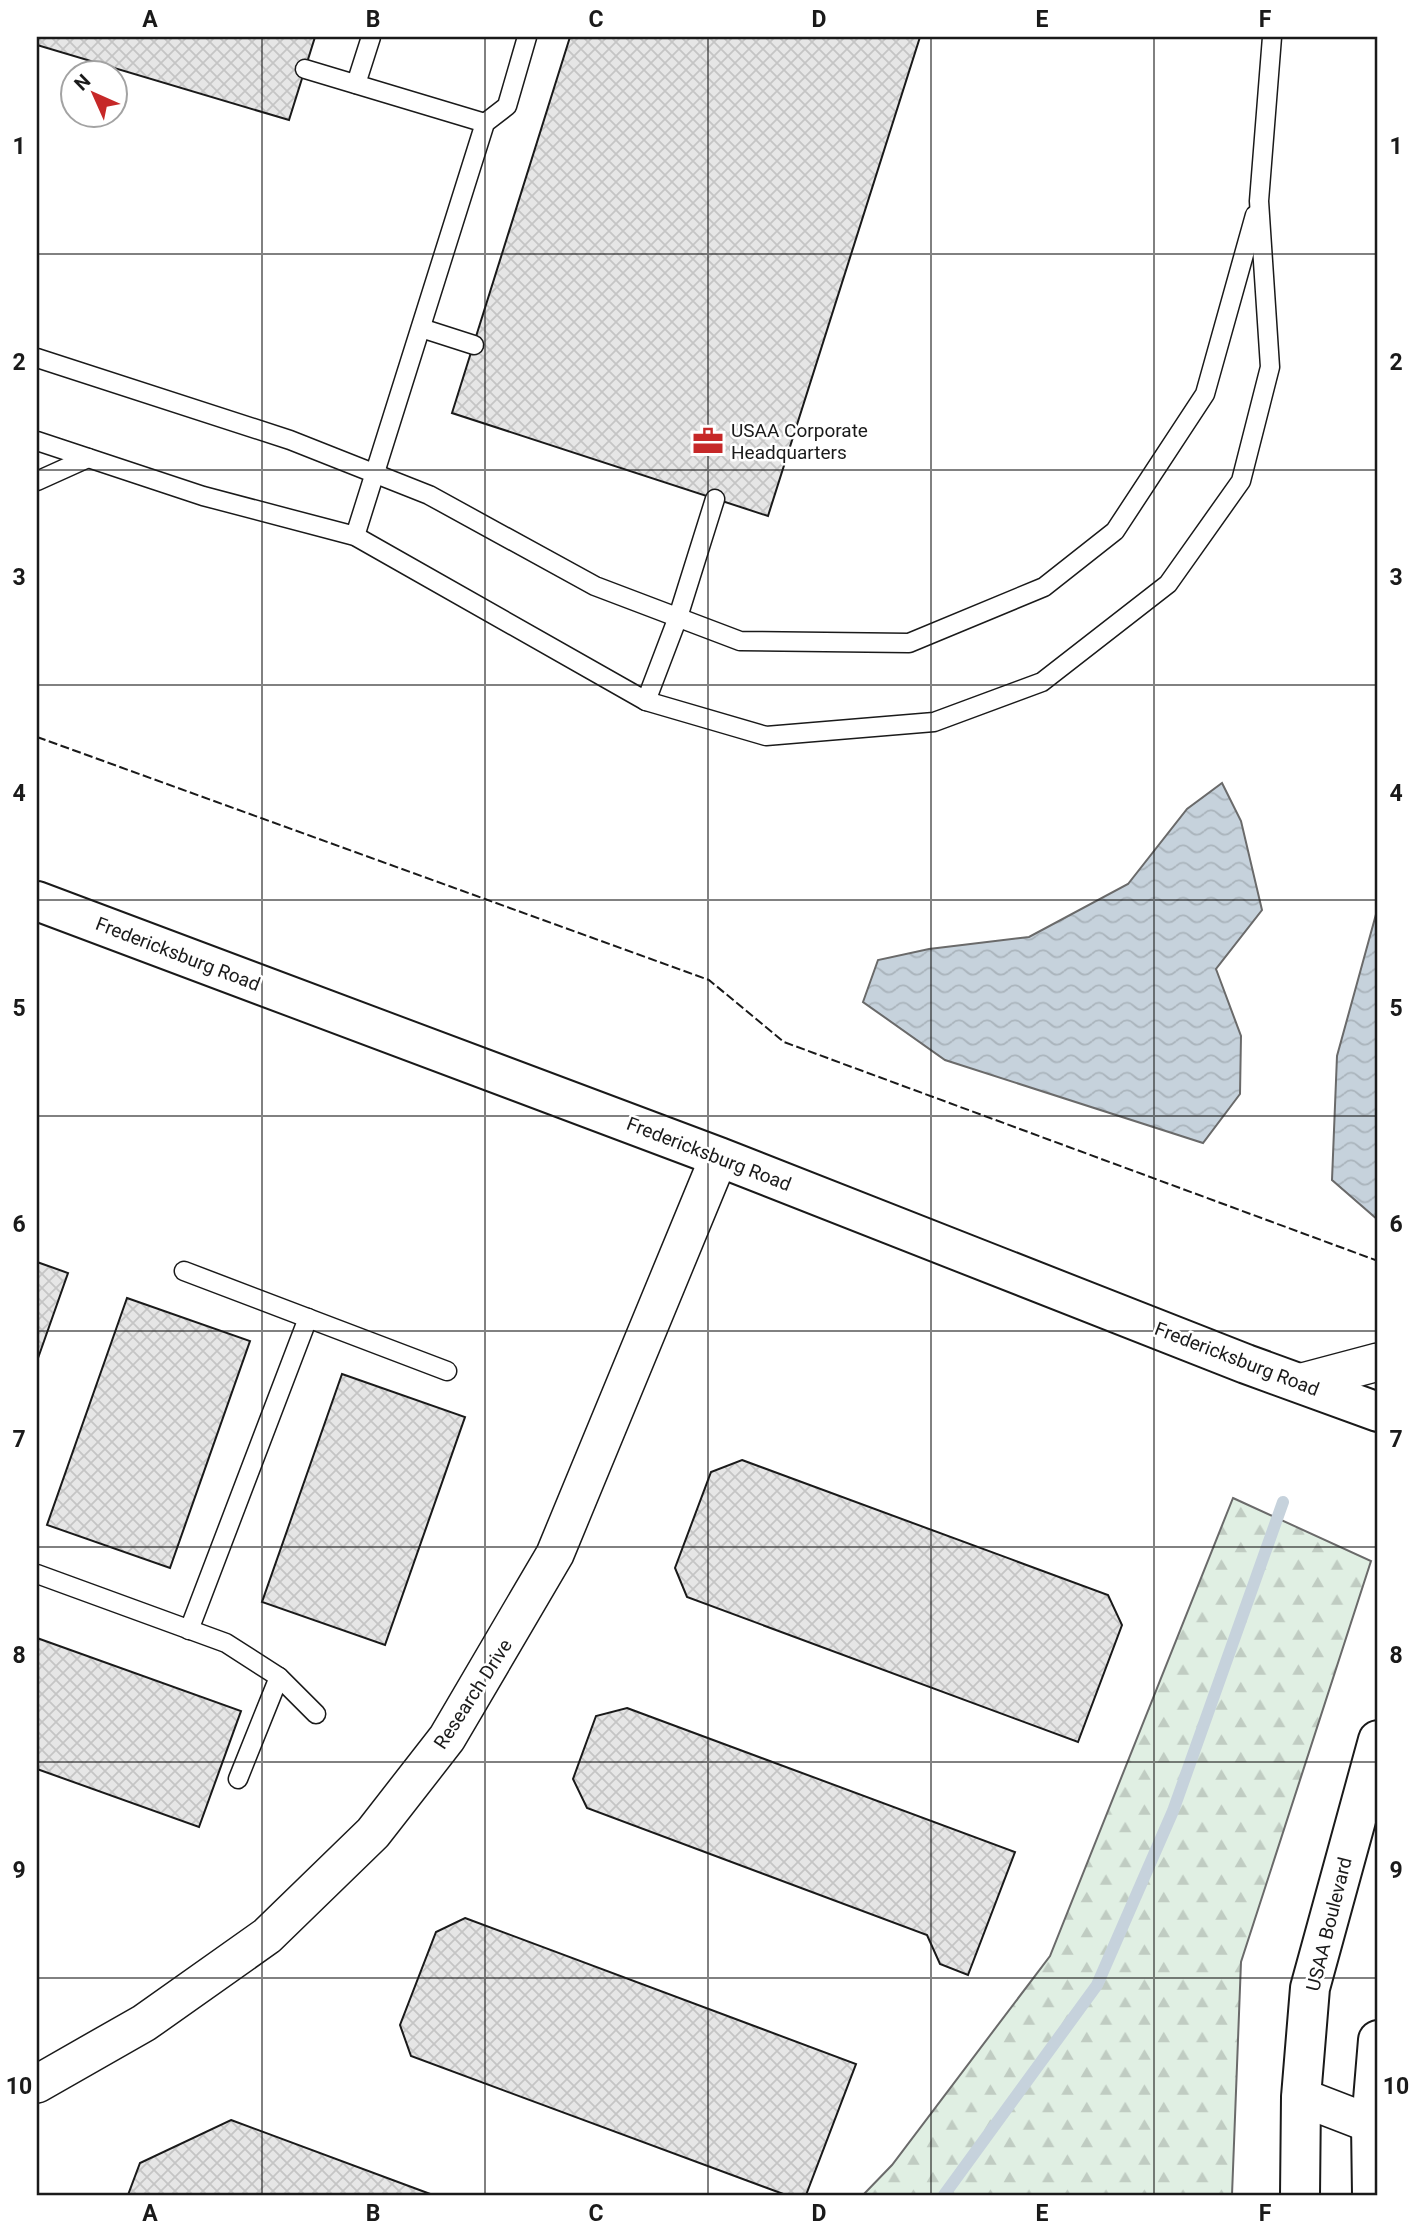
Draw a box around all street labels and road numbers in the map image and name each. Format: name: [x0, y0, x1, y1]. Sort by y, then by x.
street label: Fredericksburg Road: [93, 912, 263, 996]
street label: Fredericksburg Road: [624, 1112, 794, 1196]
street label: Fredericksburg Road: [1152, 1317, 1322, 1401]
street label: Research Drive: [429, 1635, 517, 1753]
street label: USAA Boulevard: [1301, 1855, 1357, 1993]

